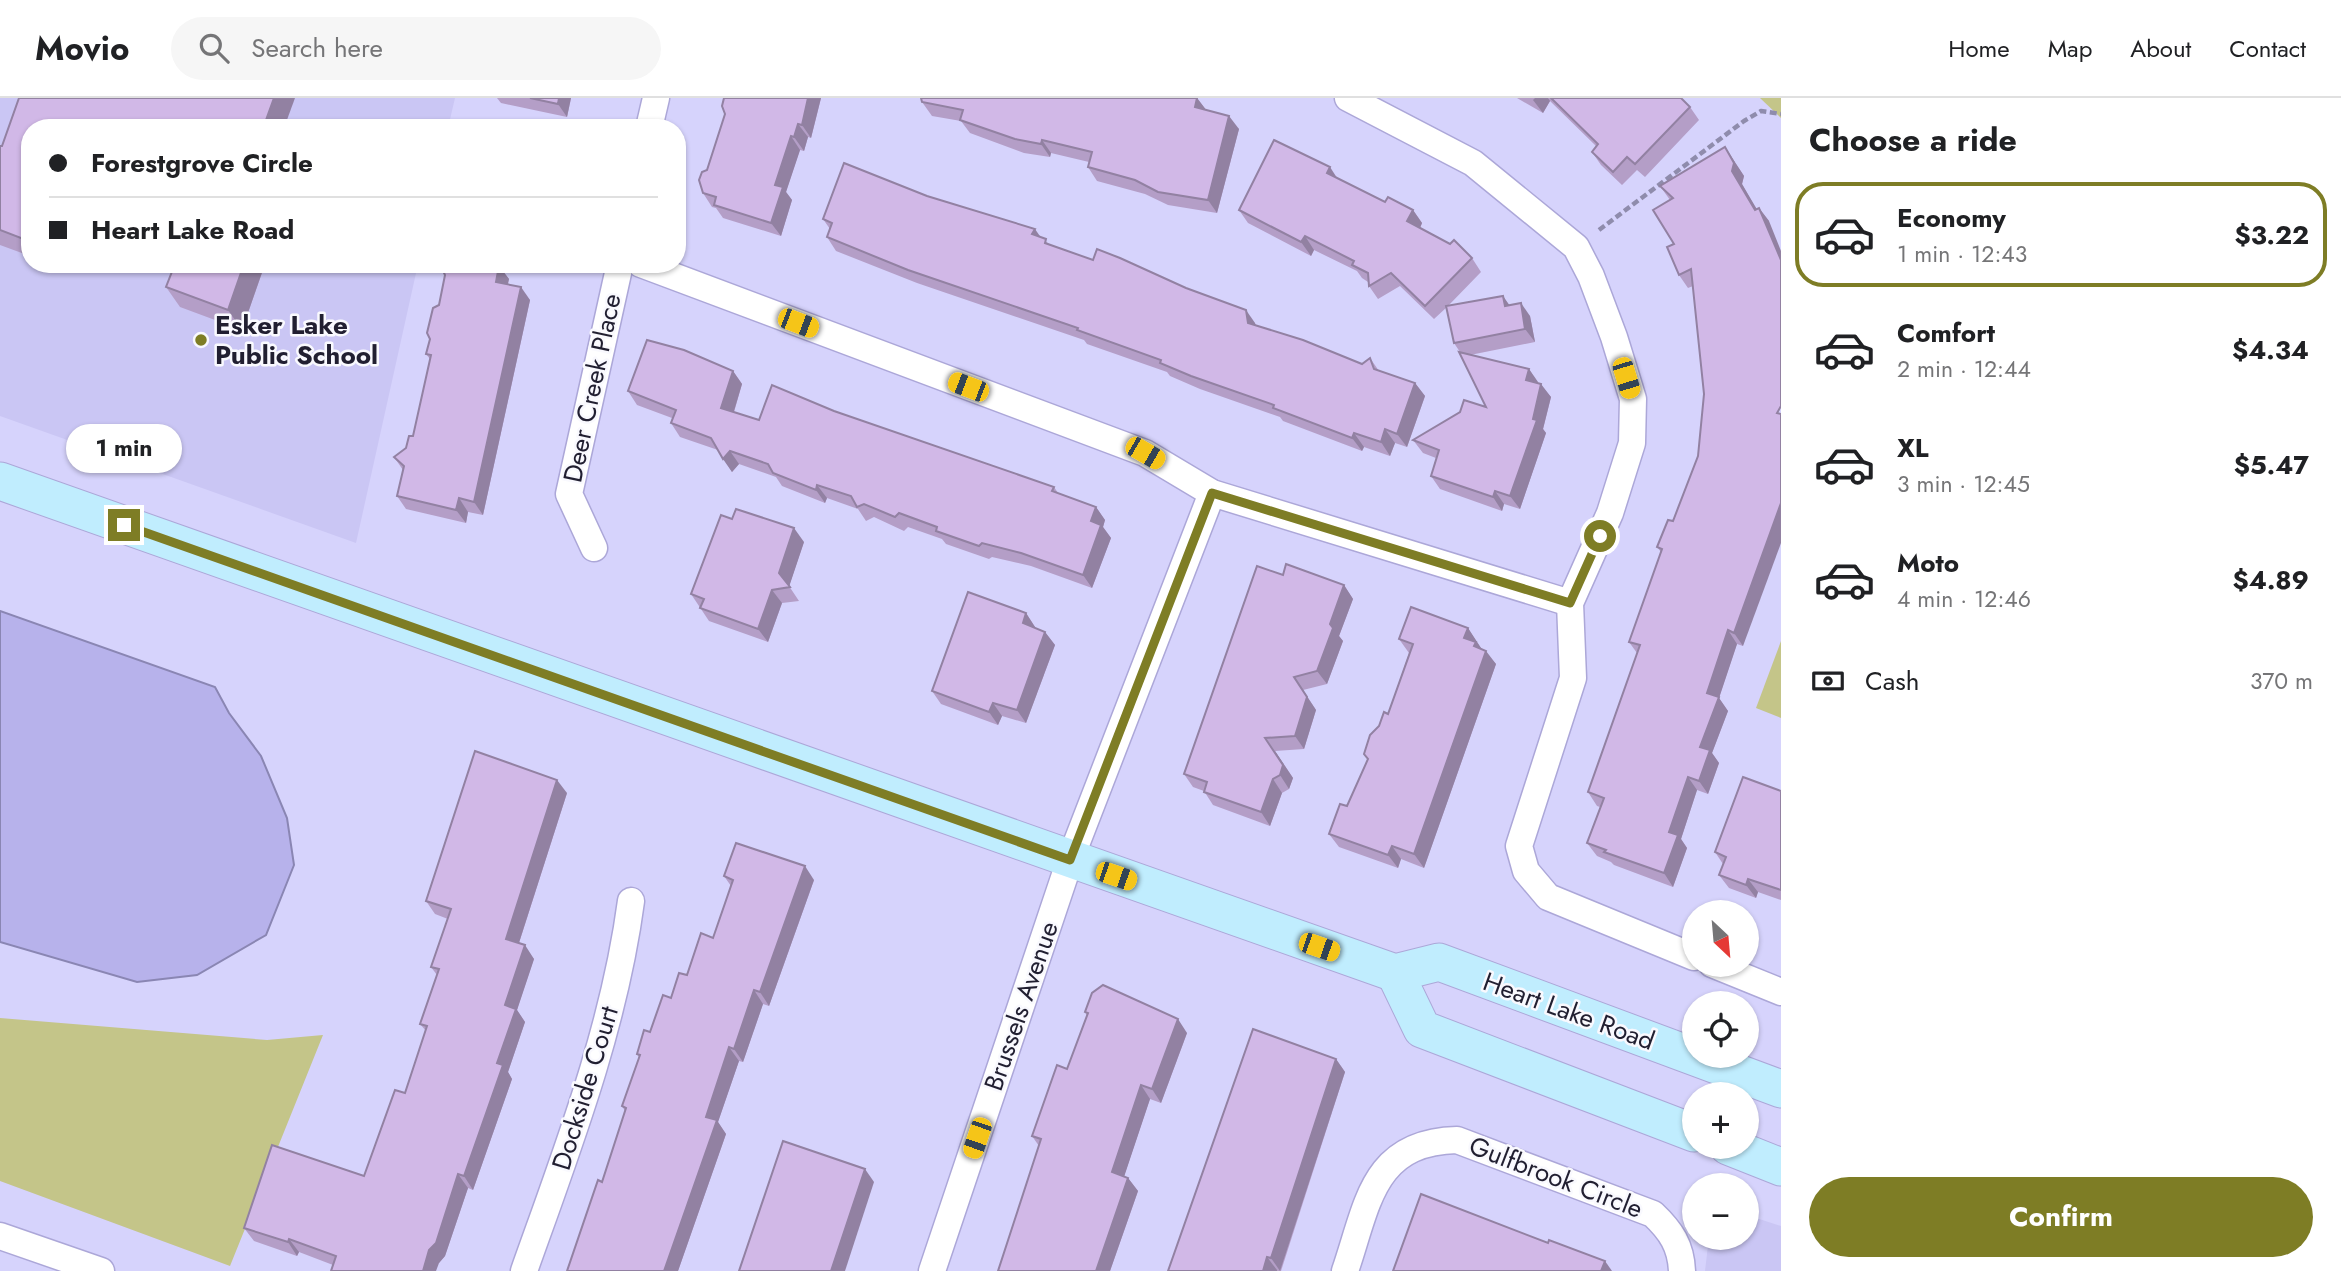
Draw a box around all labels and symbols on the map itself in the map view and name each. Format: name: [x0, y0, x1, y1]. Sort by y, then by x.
street label: Deer Creek Place: [553, 290, 631, 486]
place label: Esker Lake Public School: [215, 306, 378, 374]
car: [775, 306, 822, 340]
marker: Esker Lake Public School: [193, 332, 209, 348]
car: [1610, 355, 1643, 401]
car: [945, 370, 992, 404]
callout: 1 min: [66, 424, 182, 472]
car: [1122, 433, 1169, 473]
route end: [108, 509, 140, 541]
route start: [1584, 520, 1616, 552]
car: [1093, 859, 1140, 893]
north arrow: [1682, 900, 1759, 976]
street label: Brussels Avenue: [974, 916, 1068, 1096]
car: [1296, 930, 1343, 964]
street label: Heart Lake Road: [1478, 962, 1660, 1060]
street label: Dockside Court: [542, 1001, 628, 1175]
car: [961, 1115, 994, 1161]
street label: Gulfbrook Circle: [1464, 1126, 1648, 1228]

